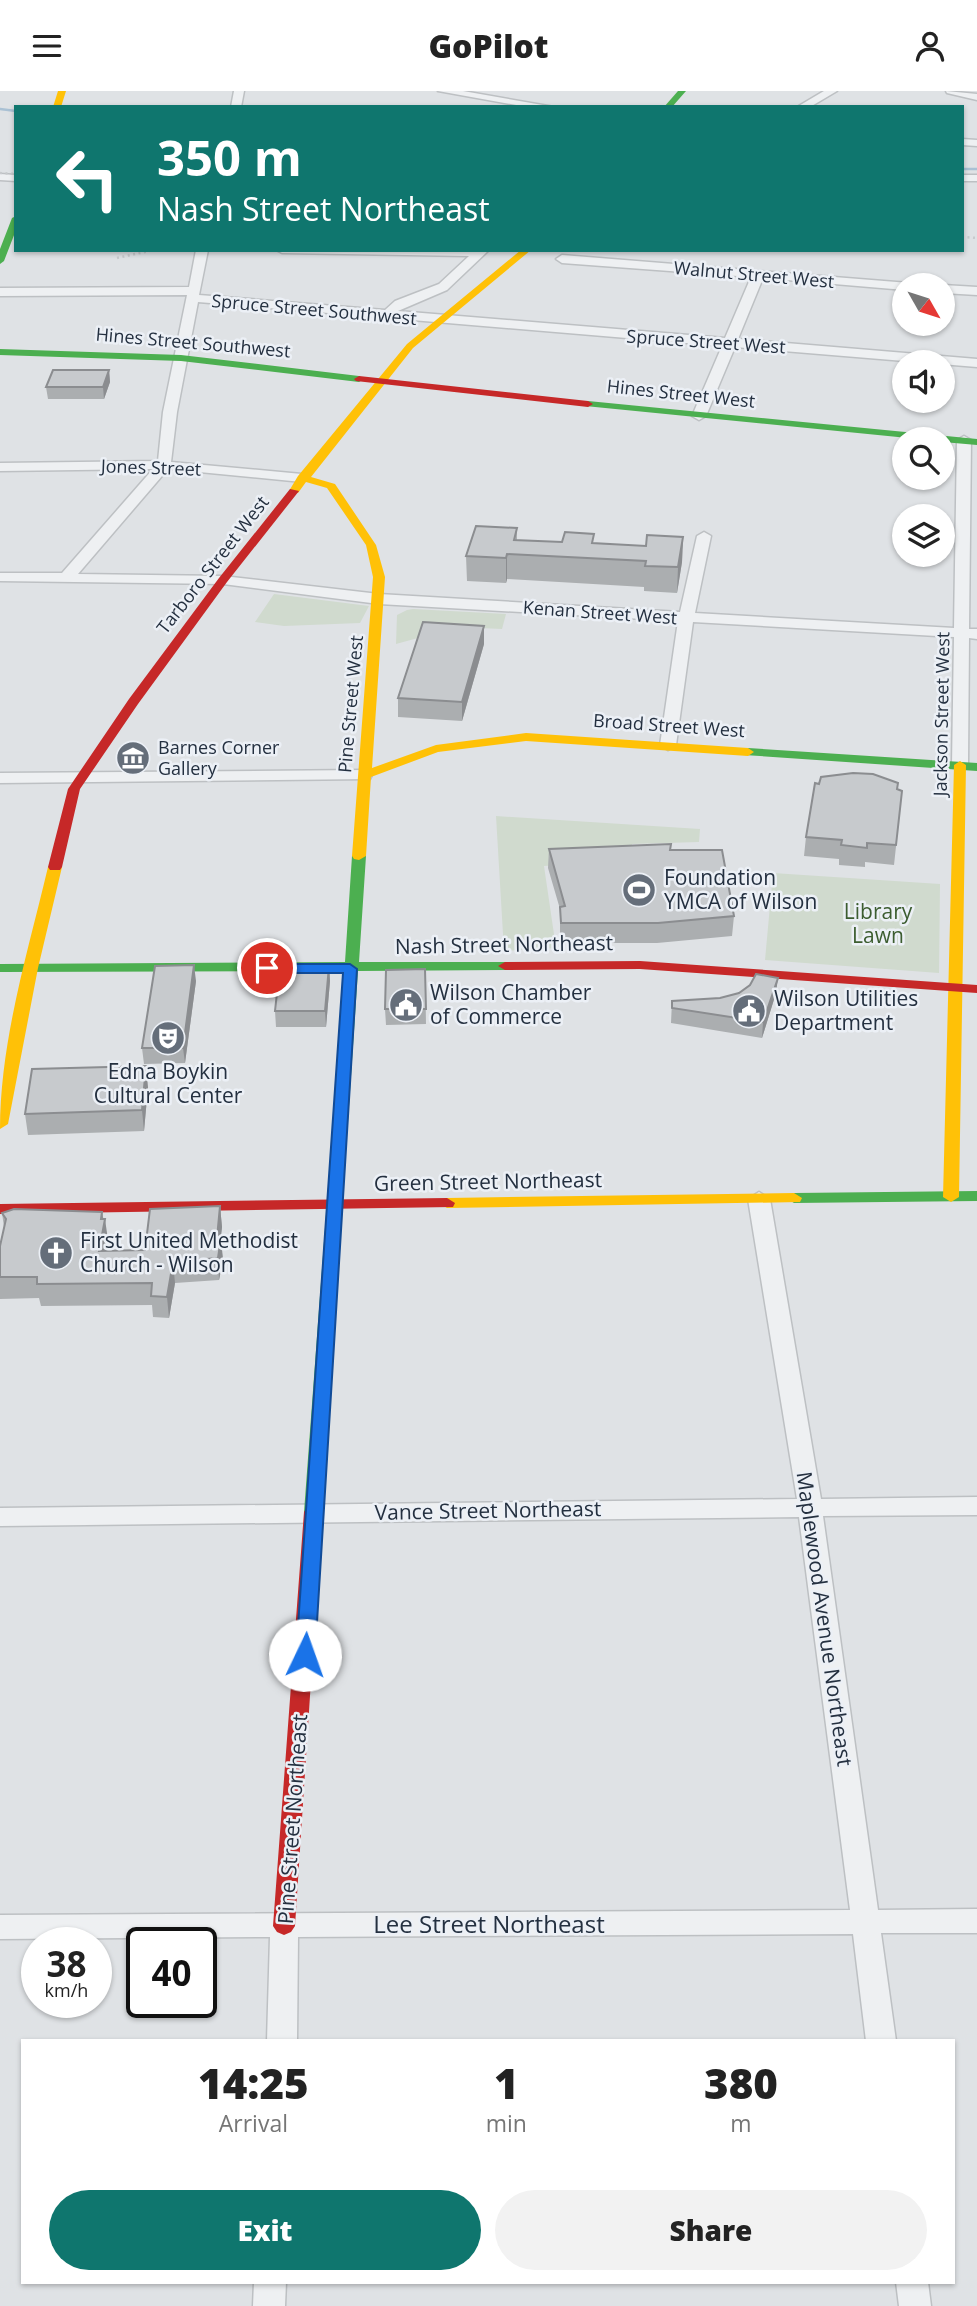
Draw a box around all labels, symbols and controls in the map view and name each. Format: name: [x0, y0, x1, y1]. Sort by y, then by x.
text: GoPilot: [428, 24, 549, 67]
icon: menu: [28, 27, 66, 65]
icon: person: [911, 27, 949, 65]
text: 350 m: [157, 124, 302, 190]
icon: left: [42, 133, 133, 224]
text: Nash Street Northeast: [157, 187, 490, 230]
street label: Walnut Street West: [673, 255, 835, 293]
north arrow: [892, 273, 956, 336]
map controls: [892, 273, 955, 567]
street label: Spruce Street Southwest: [210, 288, 418, 330]
street label: Hines Street Southwest: [95, 322, 291, 362]
street label: Spruce Street West: [626, 323, 786, 359]
button: sound: [892, 350, 955, 413]
street label: Hines Street West: [606, 373, 756, 413]
button: search: [892, 427, 955, 490]
street label: Jones Street: [98, 453, 202, 481]
street label: Tarboro Street West: [151, 491, 274, 638]
button: layers: [892, 504, 955, 567]
street label: Kenan Street West: [522, 595, 678, 629]
street label: Jackson Street West: [928, 631, 954, 799]
street label: Pine Street West: [332, 634, 368, 774]
street label: Broad Street West: [592, 708, 746, 742]
place label: Barnes Corner Gallery: [158, 735, 280, 780]
museum icon: Barnes Corner Gallery: [114, 739, 152, 777]
place label: Foundation YMCA of Wilson: [664, 863, 817, 915]
sports icon: Foundation YMCA of Wilson: [620, 871, 658, 909]
park label: Library Lawn: [844, 897, 913, 949]
street label: Nash Street Northeast: [395, 928, 613, 960]
pin: [237, 938, 297, 998]
icon: arrive: [248, 949, 286, 987]
place label: Wilson Chamber of Commerce: [430, 978, 592, 1030]
place label: Wilson Utilities Department: [774, 984, 918, 1036]
public building icon: Wilson Chamber of Commerce: [387, 986, 425, 1024]
public building icon: Wilson Utilities Department: [730, 992, 768, 1030]
theatre icon: Edna Boykin Cultural Center: [149, 1019, 187, 1057]
place label: Edna Boykin Cultural Center: [94, 1057, 243, 1109]
street label: Green Street Northeast: [374, 1165, 602, 1197]
place label: First United Methodist Church - Wilson: [80, 1226, 298, 1278]
church icon: First United Methodist Church - Wilson: [37, 1234, 75, 1272]
street label: Maplewood Avenue Northeast: [790, 1470, 860, 1768]
street label: Vance Street Northeast: [374, 1494, 602, 1526]
position arrow: [268, 1618, 342, 1692]
street label: Pine Street Northeast: [271, 1713, 313, 1925]
street label: Lee Street Northeast: [373, 1907, 605, 1940]
speed limit sign: 40: [126, 1927, 217, 2018]
text: 38: [46, 1940, 87, 1987]
text: km/h: [45, 1978, 88, 2002]
text: 14:25: [198, 2054, 309, 2111]
text: 1: [494, 2054, 519, 2111]
text: 380: [704, 2054, 778, 2111]
text: Arrival: [219, 2107, 288, 2139]
text: min: [486, 2107, 527, 2139]
text: m: [730, 2107, 752, 2139]
button: Exit: [49, 2190, 481, 2270]
button: Share: [495, 2190, 927, 2270]

